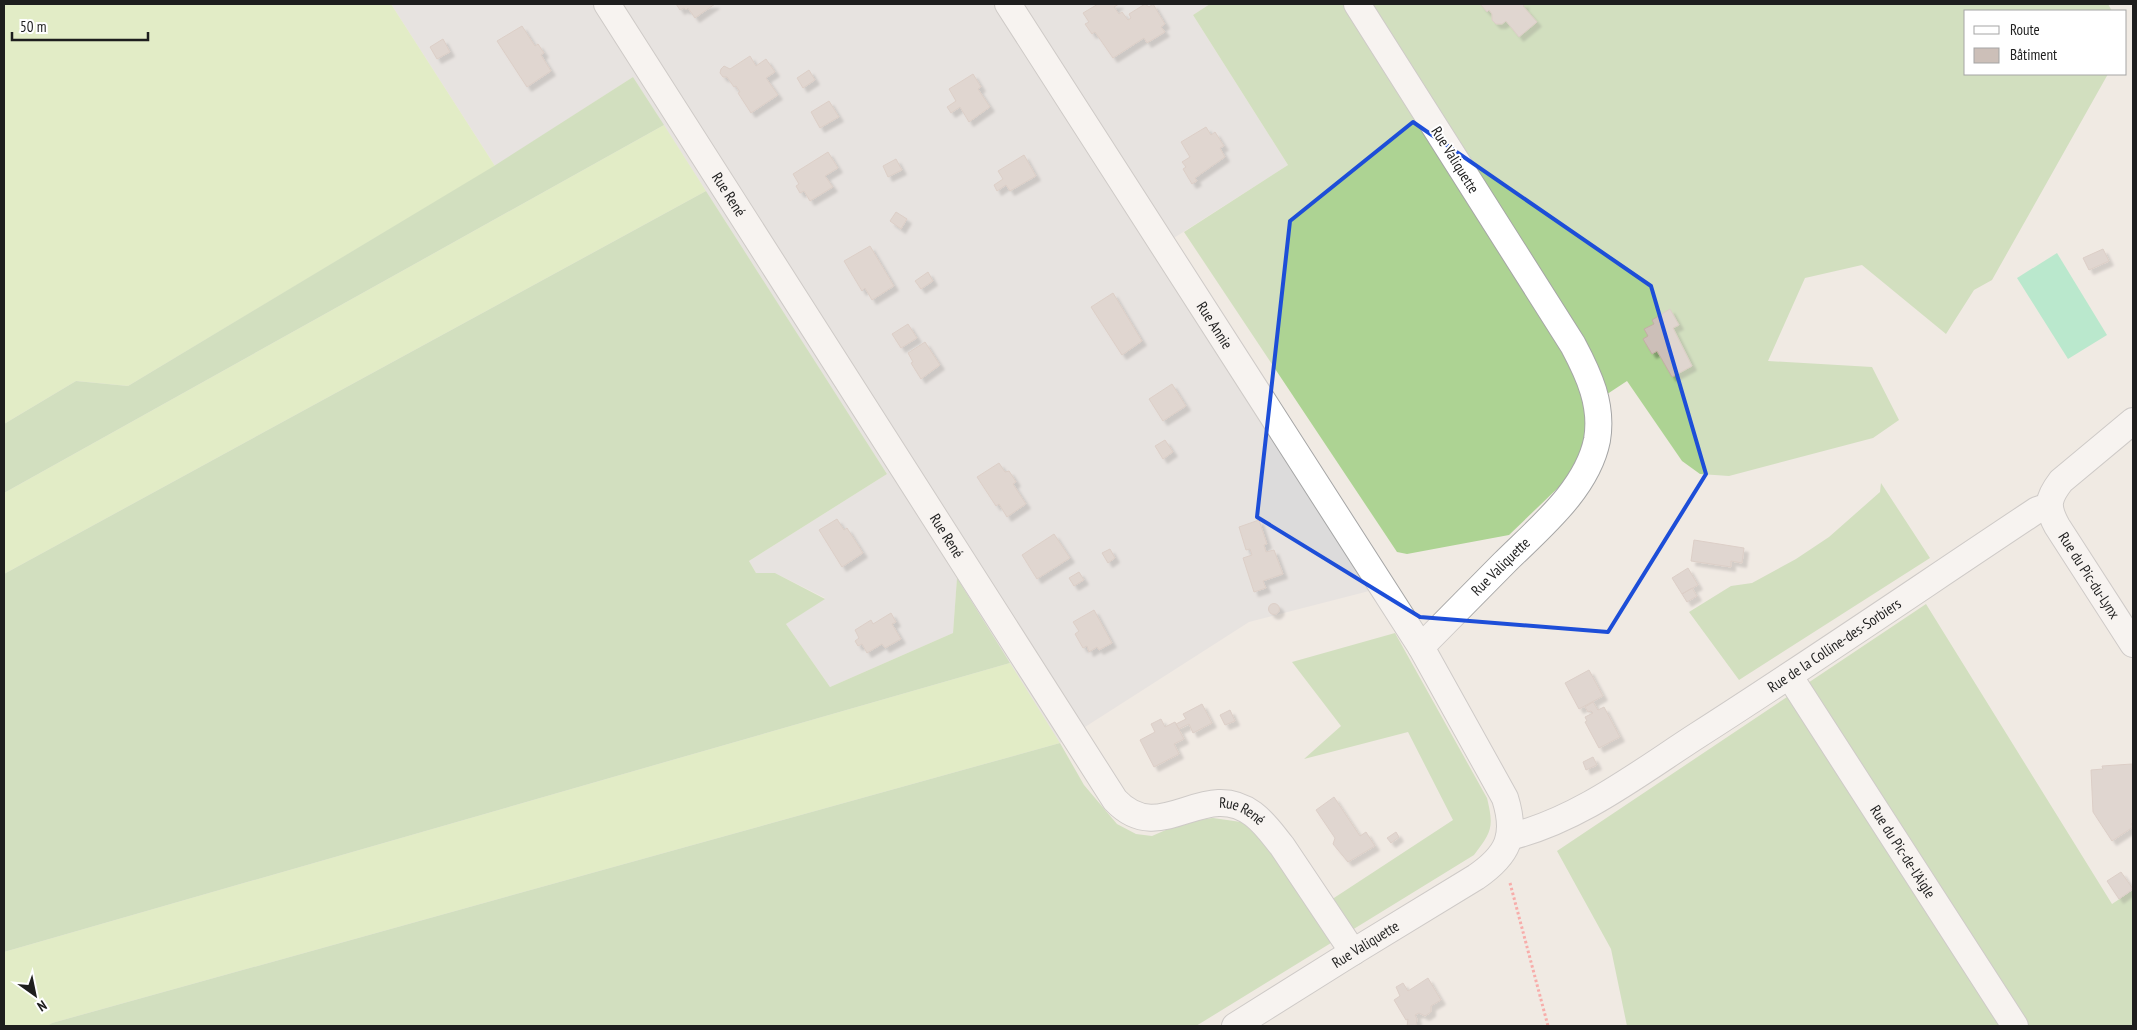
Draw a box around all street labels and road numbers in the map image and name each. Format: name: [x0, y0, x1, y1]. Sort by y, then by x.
street label: Rue Valiquette: [1427, 123, 1483, 197]
street label: Rue René: [708, 169, 750, 220]
street label: Rue Annie: [1193, 298, 1237, 352]
street label: Rue René: [926, 510, 968, 561]
street label: Rue du Pic-du-Lynx: [2054, 528, 2124, 622]
street label: Rue Valiquette: [1467, 533, 1534, 600]
street label: Rue de la Colline-des-Sorbiers: [1764, 594, 1904, 696]
street label: Rue René: [1219, 793, 1269, 829]
street label: Rue du Pic-de-l'Aigle: [1866, 801, 1940, 902]
street label: Rue Valiquette: [1328, 916, 1402, 972]

